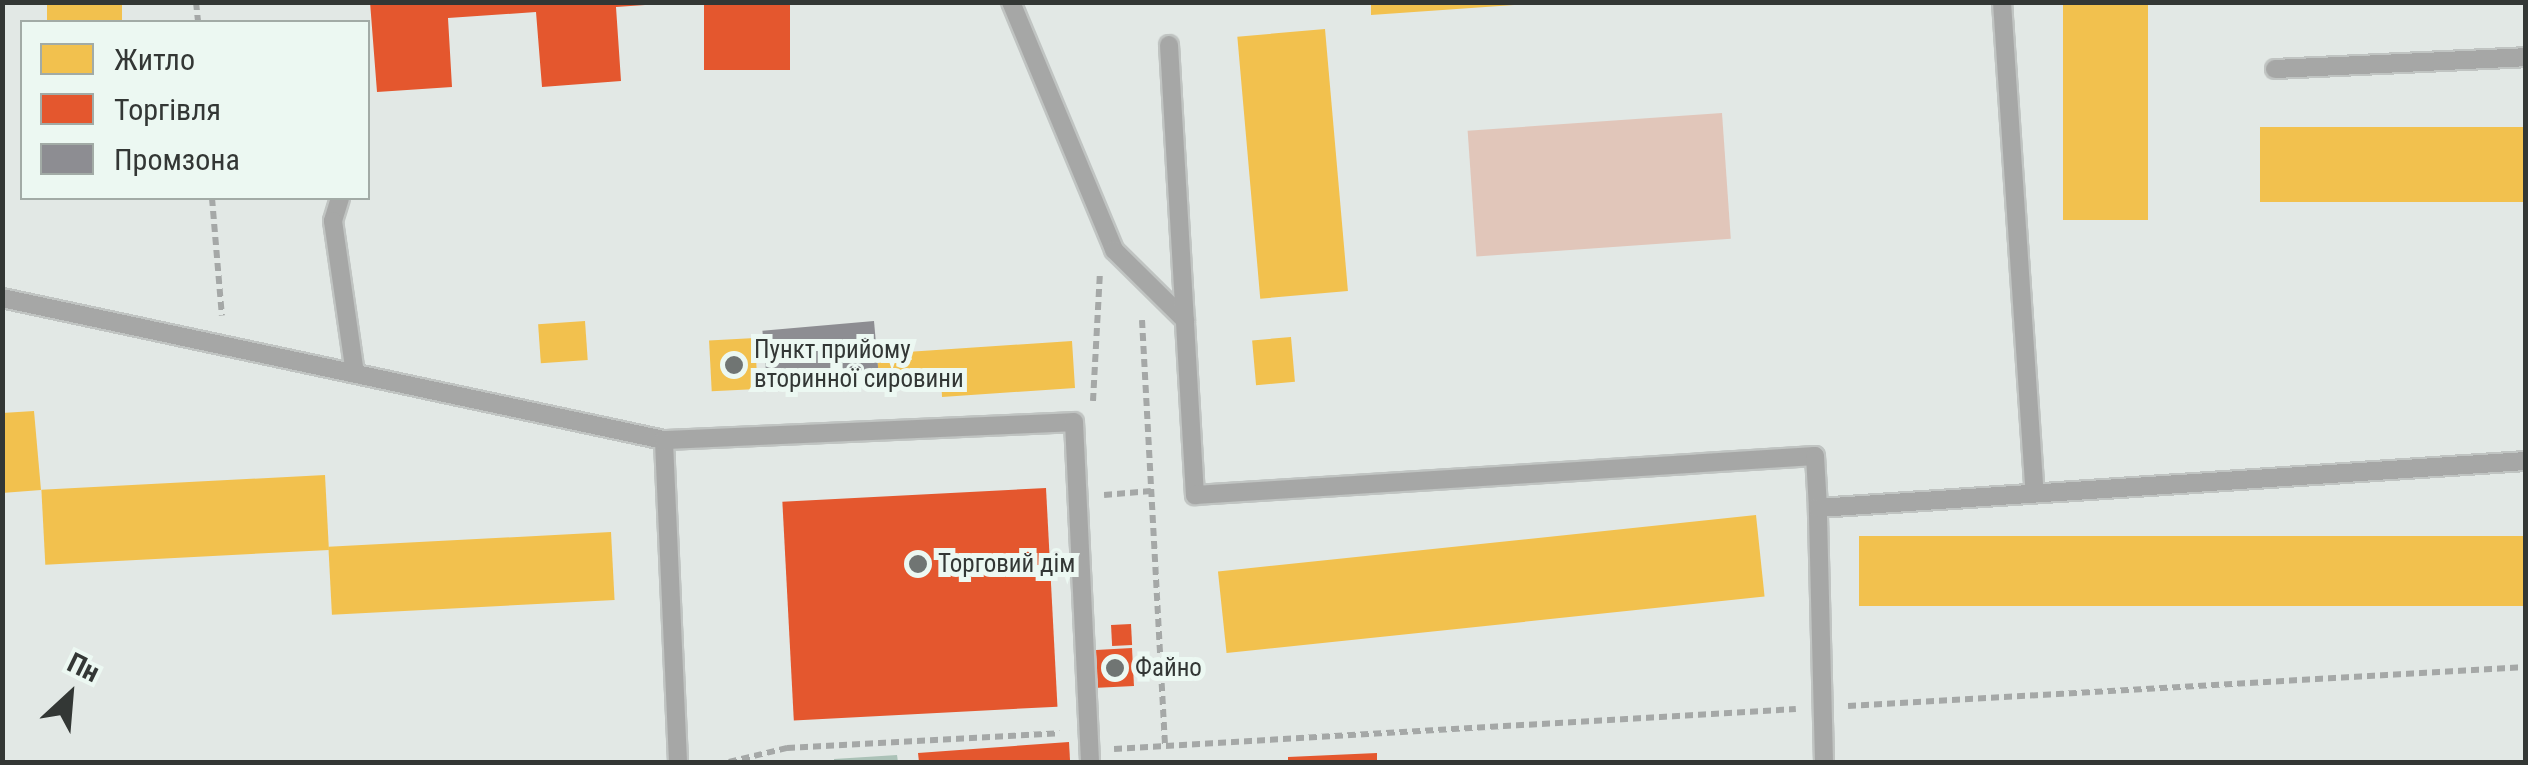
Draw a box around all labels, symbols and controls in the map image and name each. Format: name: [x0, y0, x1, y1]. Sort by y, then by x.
legend: [20, 20, 370, 200]
text: Житло: [114, 42, 195, 77]
text: Торгівля: [114, 92, 221, 127]
text: Промзона: [114, 142, 240, 177]
place label: Пункт прийому вторинної сировини: [754, 336, 964, 395]
marker: Пункт прийому вторинної сировини: [723, 354, 745, 376]
place label: Торговий дім: [938, 549, 1075, 579]
marker: Торговий дім: [907, 553, 929, 575]
north arrow: [20, 645, 120, 745]
text: Пн: [62, 646, 105, 689]
place label: Файно: [1135, 653, 1202, 683]
marker: Файно: [1104, 657, 1126, 679]

